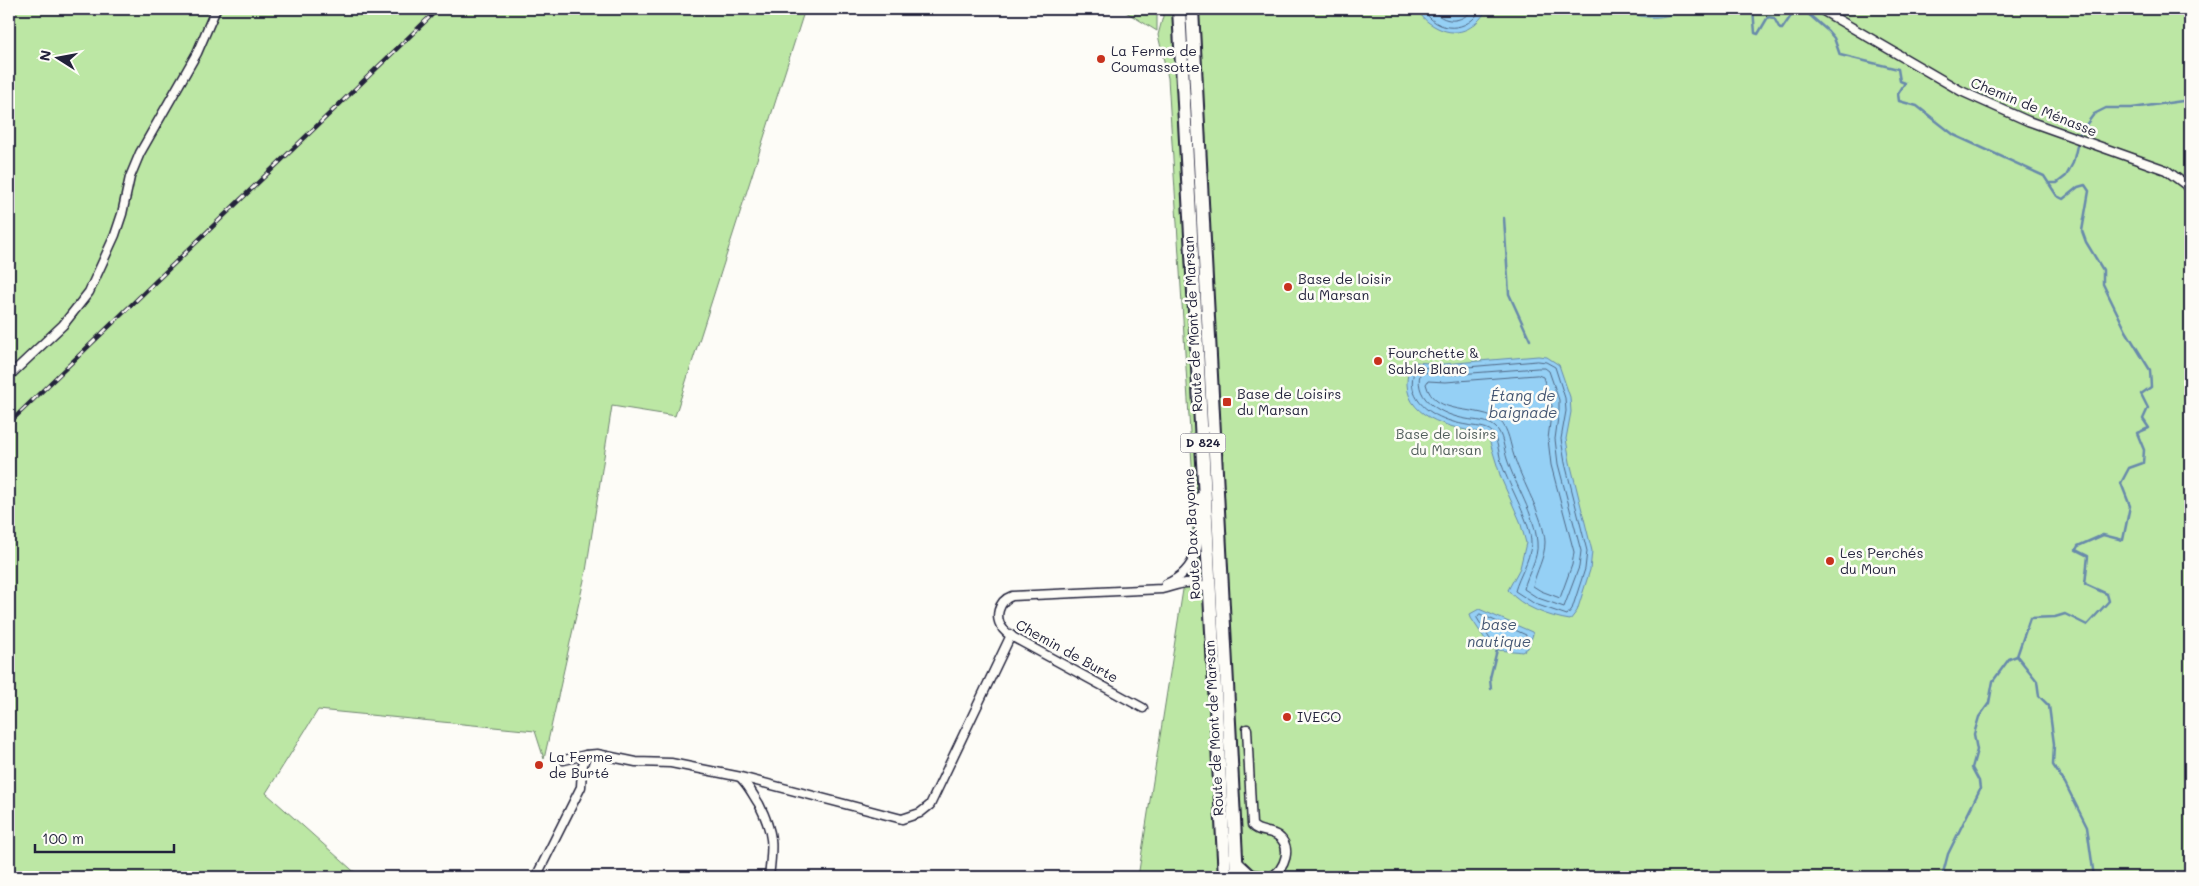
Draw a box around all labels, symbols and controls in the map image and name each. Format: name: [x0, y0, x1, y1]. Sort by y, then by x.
north arrow: [32, 32, 82, 82]
place label: La Ferme de Coumassotte: [1111, 41, 1200, 76]
text: N: [34, 48, 55, 62]
marker: La Ferme de Coumassotte: [1095, 53, 1107, 65]
street label: Chemin de Ménasse: [1968, 72, 2100, 141]
street label: Route de Mont de Marsan: [1178, 235, 1207, 413]
place label: Base de loisir du Marsan: [1298, 269, 1392, 304]
marker: Base de loisir du Marsan: [1282, 281, 1294, 293]
place label: Fourchette & Sable Blanc: [1388, 343, 1479, 378]
marker: Fourchette & Sable Blanc: [1372, 355, 1384, 367]
place label: Base de Loisirs du Marsan: [1237, 384, 1341, 419]
water label: Étang de baignade: [1488, 385, 1557, 422]
marker: Base de Loisirs du Marsan: [1221, 396, 1233, 408]
park label: Base de loisirs du Marsan: [1396, 424, 1496, 459]
road number: D 824: [1180, 433, 1226, 452]
street label: Route Dax Bayonne: [1179, 468, 1204, 600]
place label: Les Perchés du Moun: [1840, 543, 1923, 578]
marker: Les Perchés du Moun: [1824, 555, 1836, 567]
water label: base nautique: [1467, 614, 1531, 651]
street label: Chemin de Burte: [1013, 615, 1122, 687]
street label: Route de Mont de Marsan: [1199, 639, 1228, 817]
place label: IVECO: [1297, 707, 1341, 726]
marker: IVECO: [1281, 711, 1293, 723]
place label: La Ferme de Burté: [549, 747, 613, 782]
marker: La Ferme de Burté: [533, 759, 545, 771]
scale bar: [35, 821, 174, 853]
text: 100 m: [42, 828, 84, 848]

